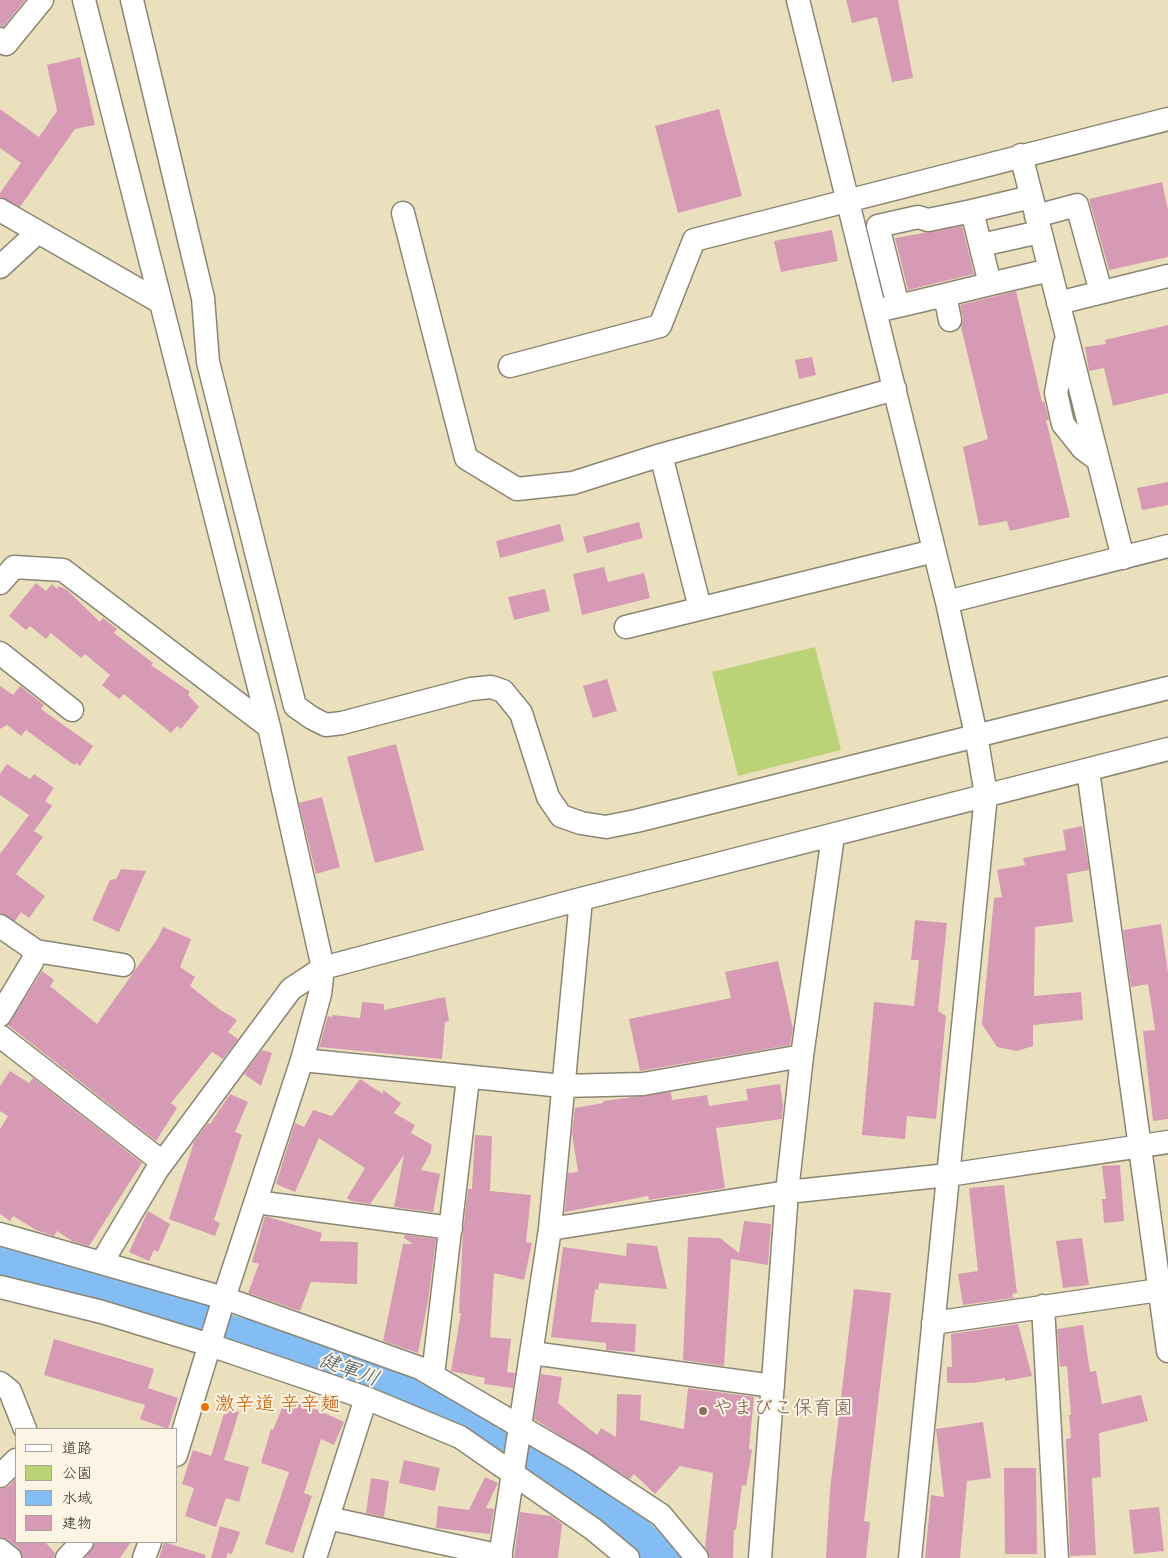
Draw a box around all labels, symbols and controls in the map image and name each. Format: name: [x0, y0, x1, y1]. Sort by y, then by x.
water label: 健軍川: [314, 1349, 382, 1395]
place label: 激辛道 辛辛麺: [215, 1395, 340, 1419]
place label: やまびこ保育園: [713, 1399, 853, 1423]
marker: 激辛道 辛辛麺: [199, 1401, 211, 1413]
marker: やまびこ保育園: [697, 1405, 709, 1417]
legend: [15, 1428, 178, 1543]
text: 道路: [62, 1438, 92, 1460]
text: 公園: [62, 1463, 92, 1485]
text: 水域: [62, 1488, 92, 1510]
text: 建物: [62, 1513, 92, 1535]

